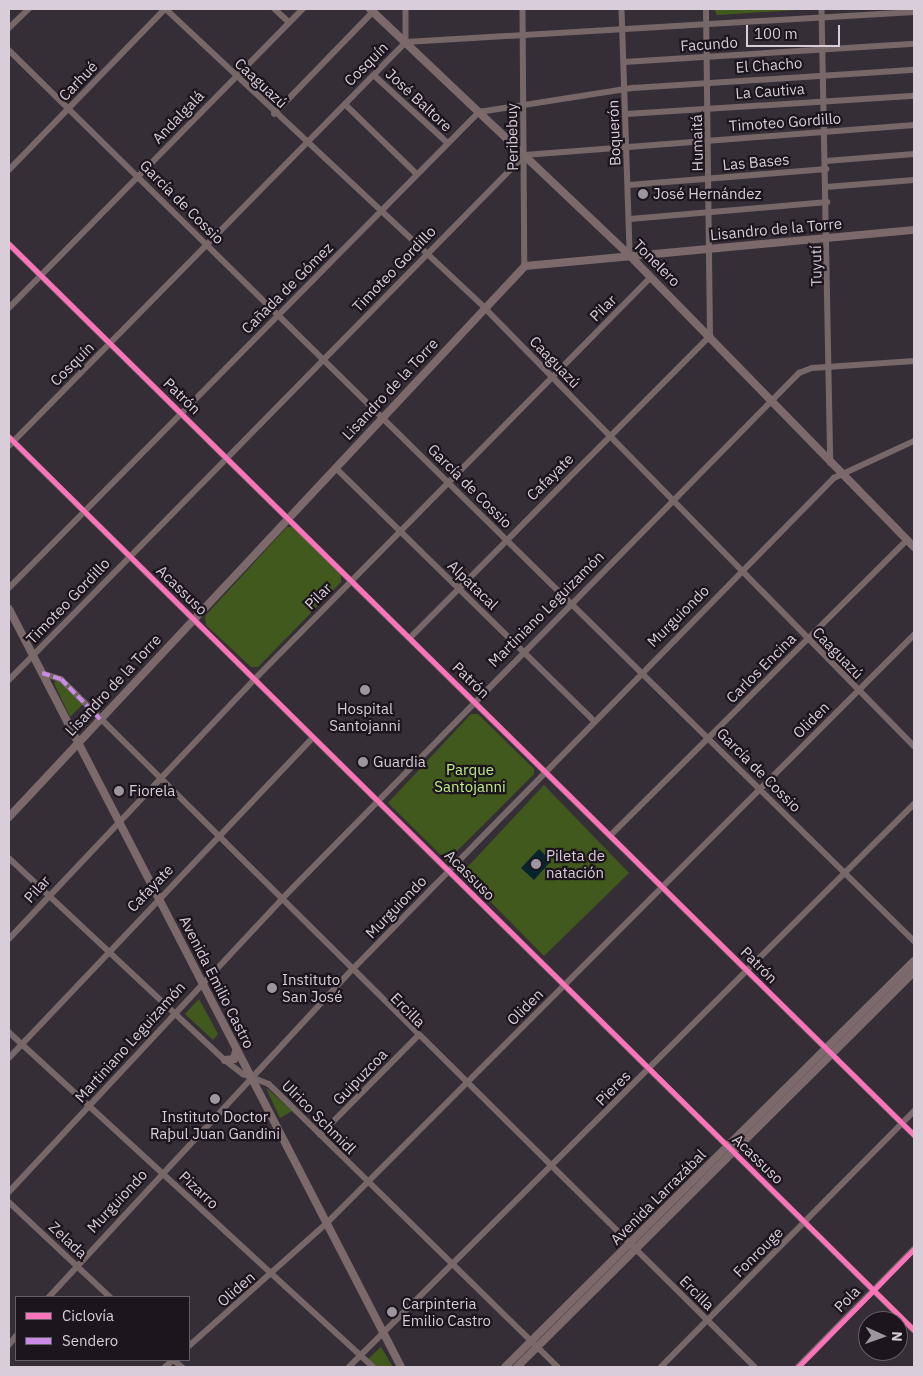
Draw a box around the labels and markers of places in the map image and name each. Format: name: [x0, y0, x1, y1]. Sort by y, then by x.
place label: José Hernández: [653, 185, 761, 203]
marker: José Hernández: [637, 188, 649, 200]
marker: Hospital Santojanni: [358, 683, 372, 697]
place label: Hospital Santojanni: [329, 699, 401, 734]
place label: Guardia: [373, 753, 426, 771]
marker: Guardia: [357, 756, 369, 768]
place label: Fiorela: [129, 782, 175, 800]
marker: Fiorela: [113, 785, 125, 797]
place label: Pileta de natación: [546, 846, 605, 881]
marker: Pileta de natación: [530, 858, 542, 870]
place label: Instituto San José: [282, 970, 342, 1005]
marker: Instituto San José: [266, 982, 278, 994]
marker: Instituto Doctor Raþul Juan Gandini: [209, 1093, 221, 1105]
place label: Instituto Doctor Raþul Juan Gandini: [150, 1107, 280, 1142]
place label: Carpinteria Emilio Castro: [402, 1294, 491, 1329]
marker: Carpinteria Emilio Castro: [386, 1306, 398, 1318]

